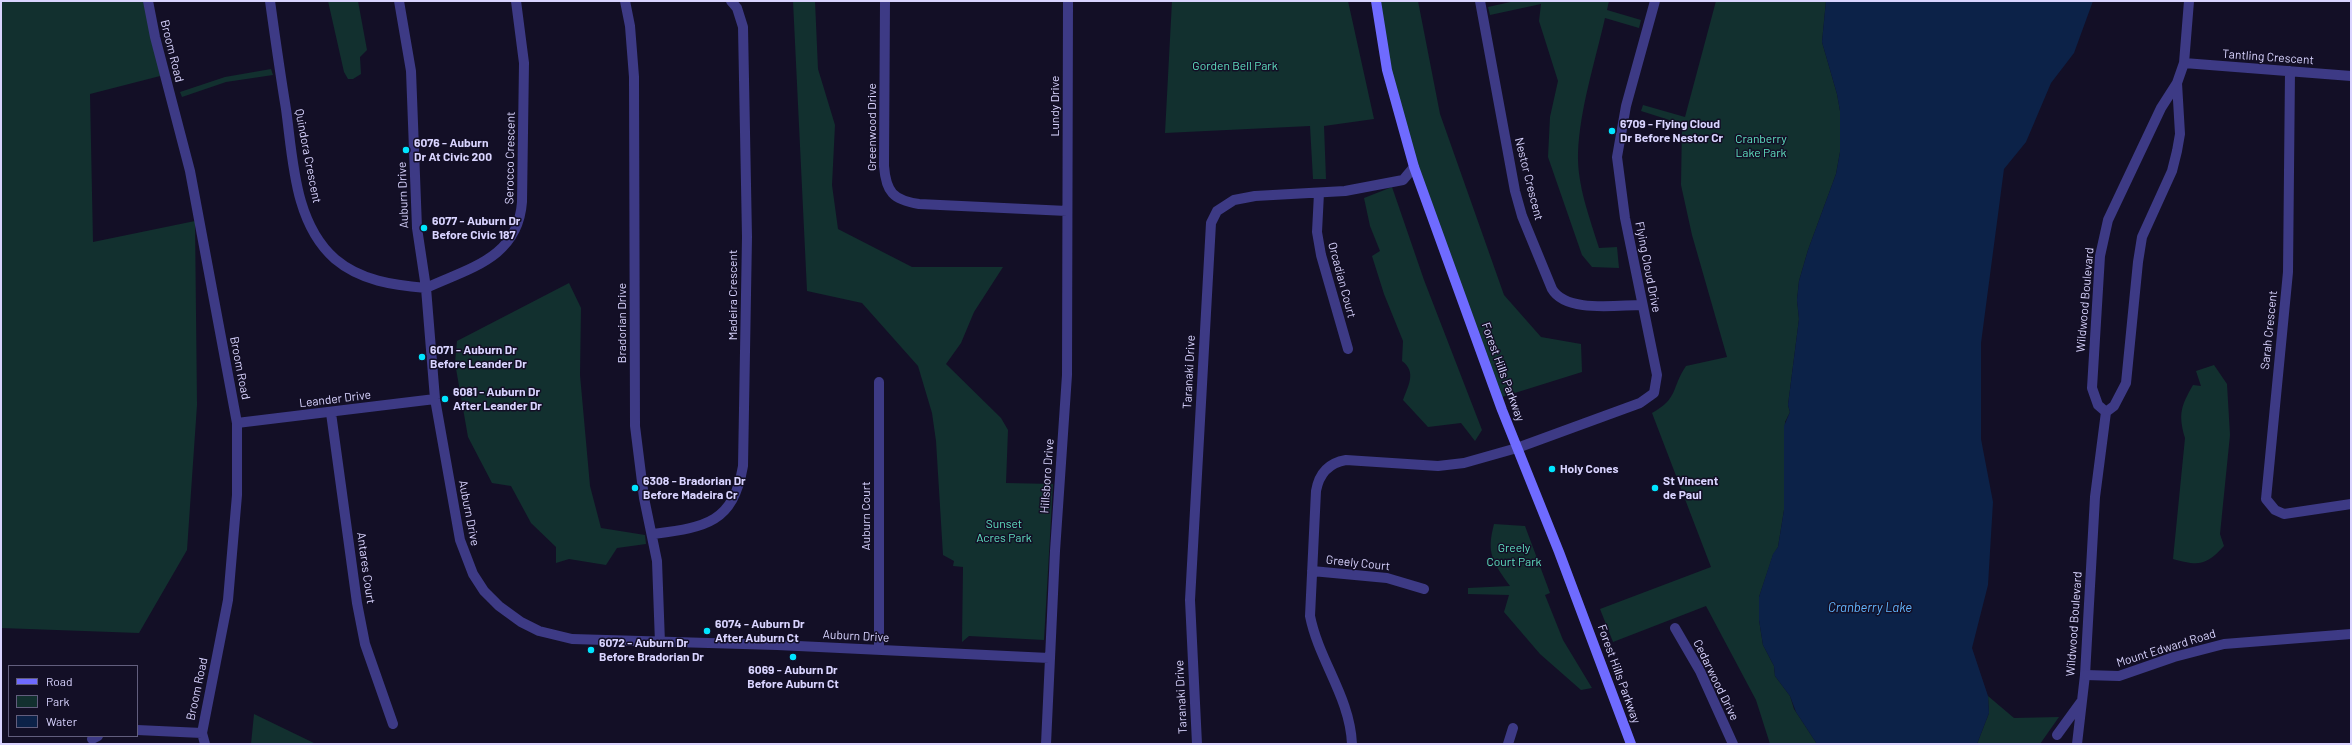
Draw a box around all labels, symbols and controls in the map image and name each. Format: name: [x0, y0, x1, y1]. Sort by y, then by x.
street label: Broom Road: [157, 18, 187, 84]
street label: Tantling Crescent: [2222, 47, 2314, 67]
park label: Gorden Bell Park: [1192, 59, 1278, 73]
street label: Lundy Drive: [1048, 76, 1062, 136]
street label: Greenwood Drive: [865, 83, 879, 171]
street label: Quindora Crescent: [292, 108, 324, 204]
street label: Serocco Crescent: [502, 112, 518, 204]
place label: 6709 - Flying Cloud Dr Before Nestor Cr: [1620, 117, 1723, 145]
marker: 6709 - Flying Cloud Dr Before Nestor Cr: [1607, 126, 1617, 136]
park label: Cranberry Lake Park: [1735, 132, 1787, 160]
place label: 6076 - Auburn Dr At Civic 200: [414, 136, 492, 164]
street label: Nestor Crescent: [1512, 136, 1546, 222]
marker: 6076 - Auburn Dr At Civic 200: [401, 145, 411, 155]
street label: Auburn Drive: [395, 161, 411, 229]
place label: 6077 - Auburn Dr Before Civic 187: [432, 214, 520, 242]
street label: Flying Cloud Drive: [1632, 220, 1664, 314]
marker: 6077 - Auburn Dr Before Civic 187: [419, 223, 429, 233]
street label: Orcadian Court: [1325, 241, 1359, 319]
street label: Wildwood Boulevard: [2073, 247, 2097, 353]
street label: Madeira Crescent: [726, 250, 740, 340]
street label: Bradorian Drive: [615, 283, 629, 363]
street label: Sarah Crescent: [2258, 290, 2280, 370]
street label: Forest Hills Parkway: [1478, 321, 1528, 423]
street label: Broom Road: [227, 335, 253, 401]
street label: Taranaki Drive: [1180, 335, 1198, 409]
place label: 6071 - Auburn Dr Before Leander Dr: [430, 343, 527, 371]
marker: 6071 - Auburn Dr Before Leander Dr: [417, 352, 427, 362]
place label: 6081 - Auburn Dr After Leander Dr: [453, 385, 542, 413]
street label: Leander Drive: [298, 387, 372, 411]
marker: 6081 - Auburn Dr After Leander Dr: [440, 394, 450, 404]
street label: Hillsboro Drive: [1037, 438, 1057, 514]
place label: Holy Cones: [1560, 462, 1619, 476]
marker: Holy Cones: [1547, 464, 1557, 474]
place label: 6308 - Bradorian Dr Before Madeira Cr: [643, 474, 746, 502]
place label: St Vincent de Paul: [1663, 474, 1718, 502]
street label: Auburn Drive: [456, 479, 482, 547]
street label: Auburn Court: [859, 481, 873, 551]
marker: 6308 - Bradorian Dr Before Madeira Cr: [630, 483, 640, 493]
marker: St Vincent de Paul: [1650, 483, 1660, 493]
park label: Sunset Acres Park: [976, 517, 1032, 545]
street label: Antares Court: [354, 531, 378, 605]
park label: Greely Court Park: [1486, 541, 1542, 569]
street label: Greely Court: [1325, 552, 1391, 574]
street label: Wildwood Boulevard: [2063, 571, 2085, 677]
water label: Cranberry Lake: [1828, 600, 1912, 616]
place label: 6074 - Auburn Dr After Auburn Ct: [715, 617, 805, 645]
street label: Forest Hills Parkway: [1594, 623, 1644, 725]
marker: 6074 - Auburn Dr After Auburn Ct: [702, 626, 712, 636]
street label: Mount Edward Road: [2115, 626, 2217, 670]
street label: Auburn Drive: [822, 627, 890, 645]
place label: 6072 - Auburn Dr Before Bradorian Dr: [599, 636, 704, 664]
street label: Cedarwood Drive: [1690, 637, 1742, 723]
marker: 6072 - Auburn Dr Before Bradorian Dr: [586, 645, 596, 655]
marker: 6069 - Auburn Dr Before Auburn Ct: [788, 652, 798, 662]
street label: Broom Road: [183, 656, 211, 722]
street label: Taranaki Drive: [1172, 660, 1190, 734]
place label: 6069 - Auburn Dr Before Auburn Ct: [747, 663, 839, 691]
legend: [8, 665, 138, 737]
text: Road: [46, 674, 73, 688]
text: Park: [46, 694, 70, 708]
text: Water: [46, 714, 77, 728]

